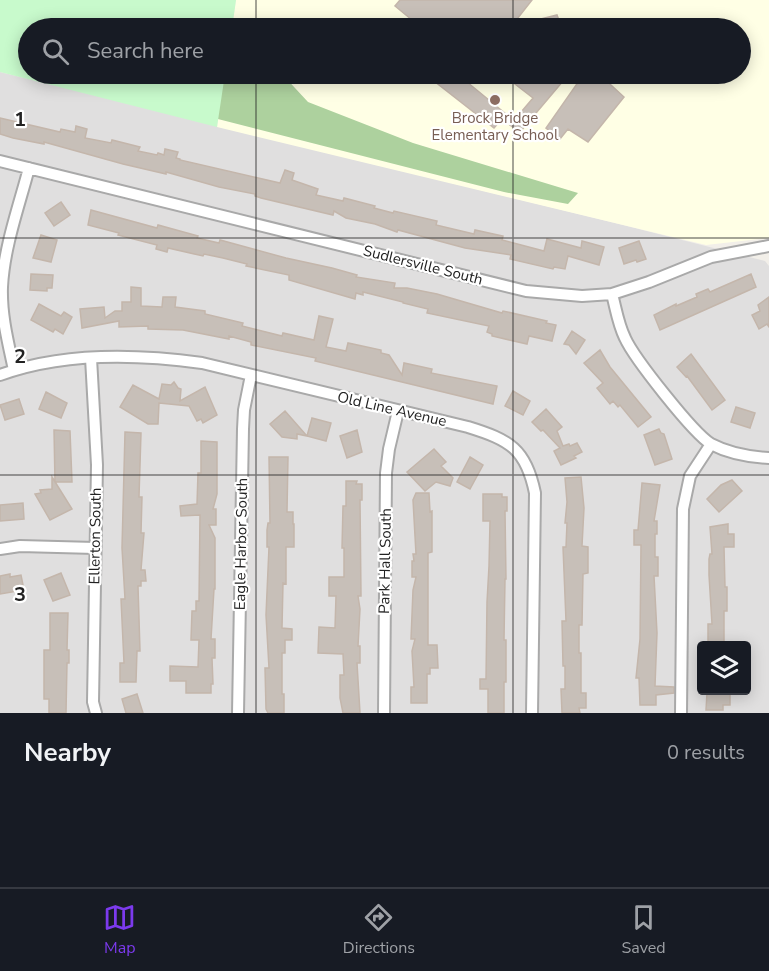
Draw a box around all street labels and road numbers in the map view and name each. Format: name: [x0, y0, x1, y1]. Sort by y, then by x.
street label: Sudlersville South: [361, 240, 485, 290]
street label: Old Line Avenue: [335, 387, 449, 431]
street label: Eagle Harbor South: [230, 478, 252, 610]
street label: Ellerton South: [84, 487, 106, 585]
street label: Park Hall South: [374, 508, 396, 614]

